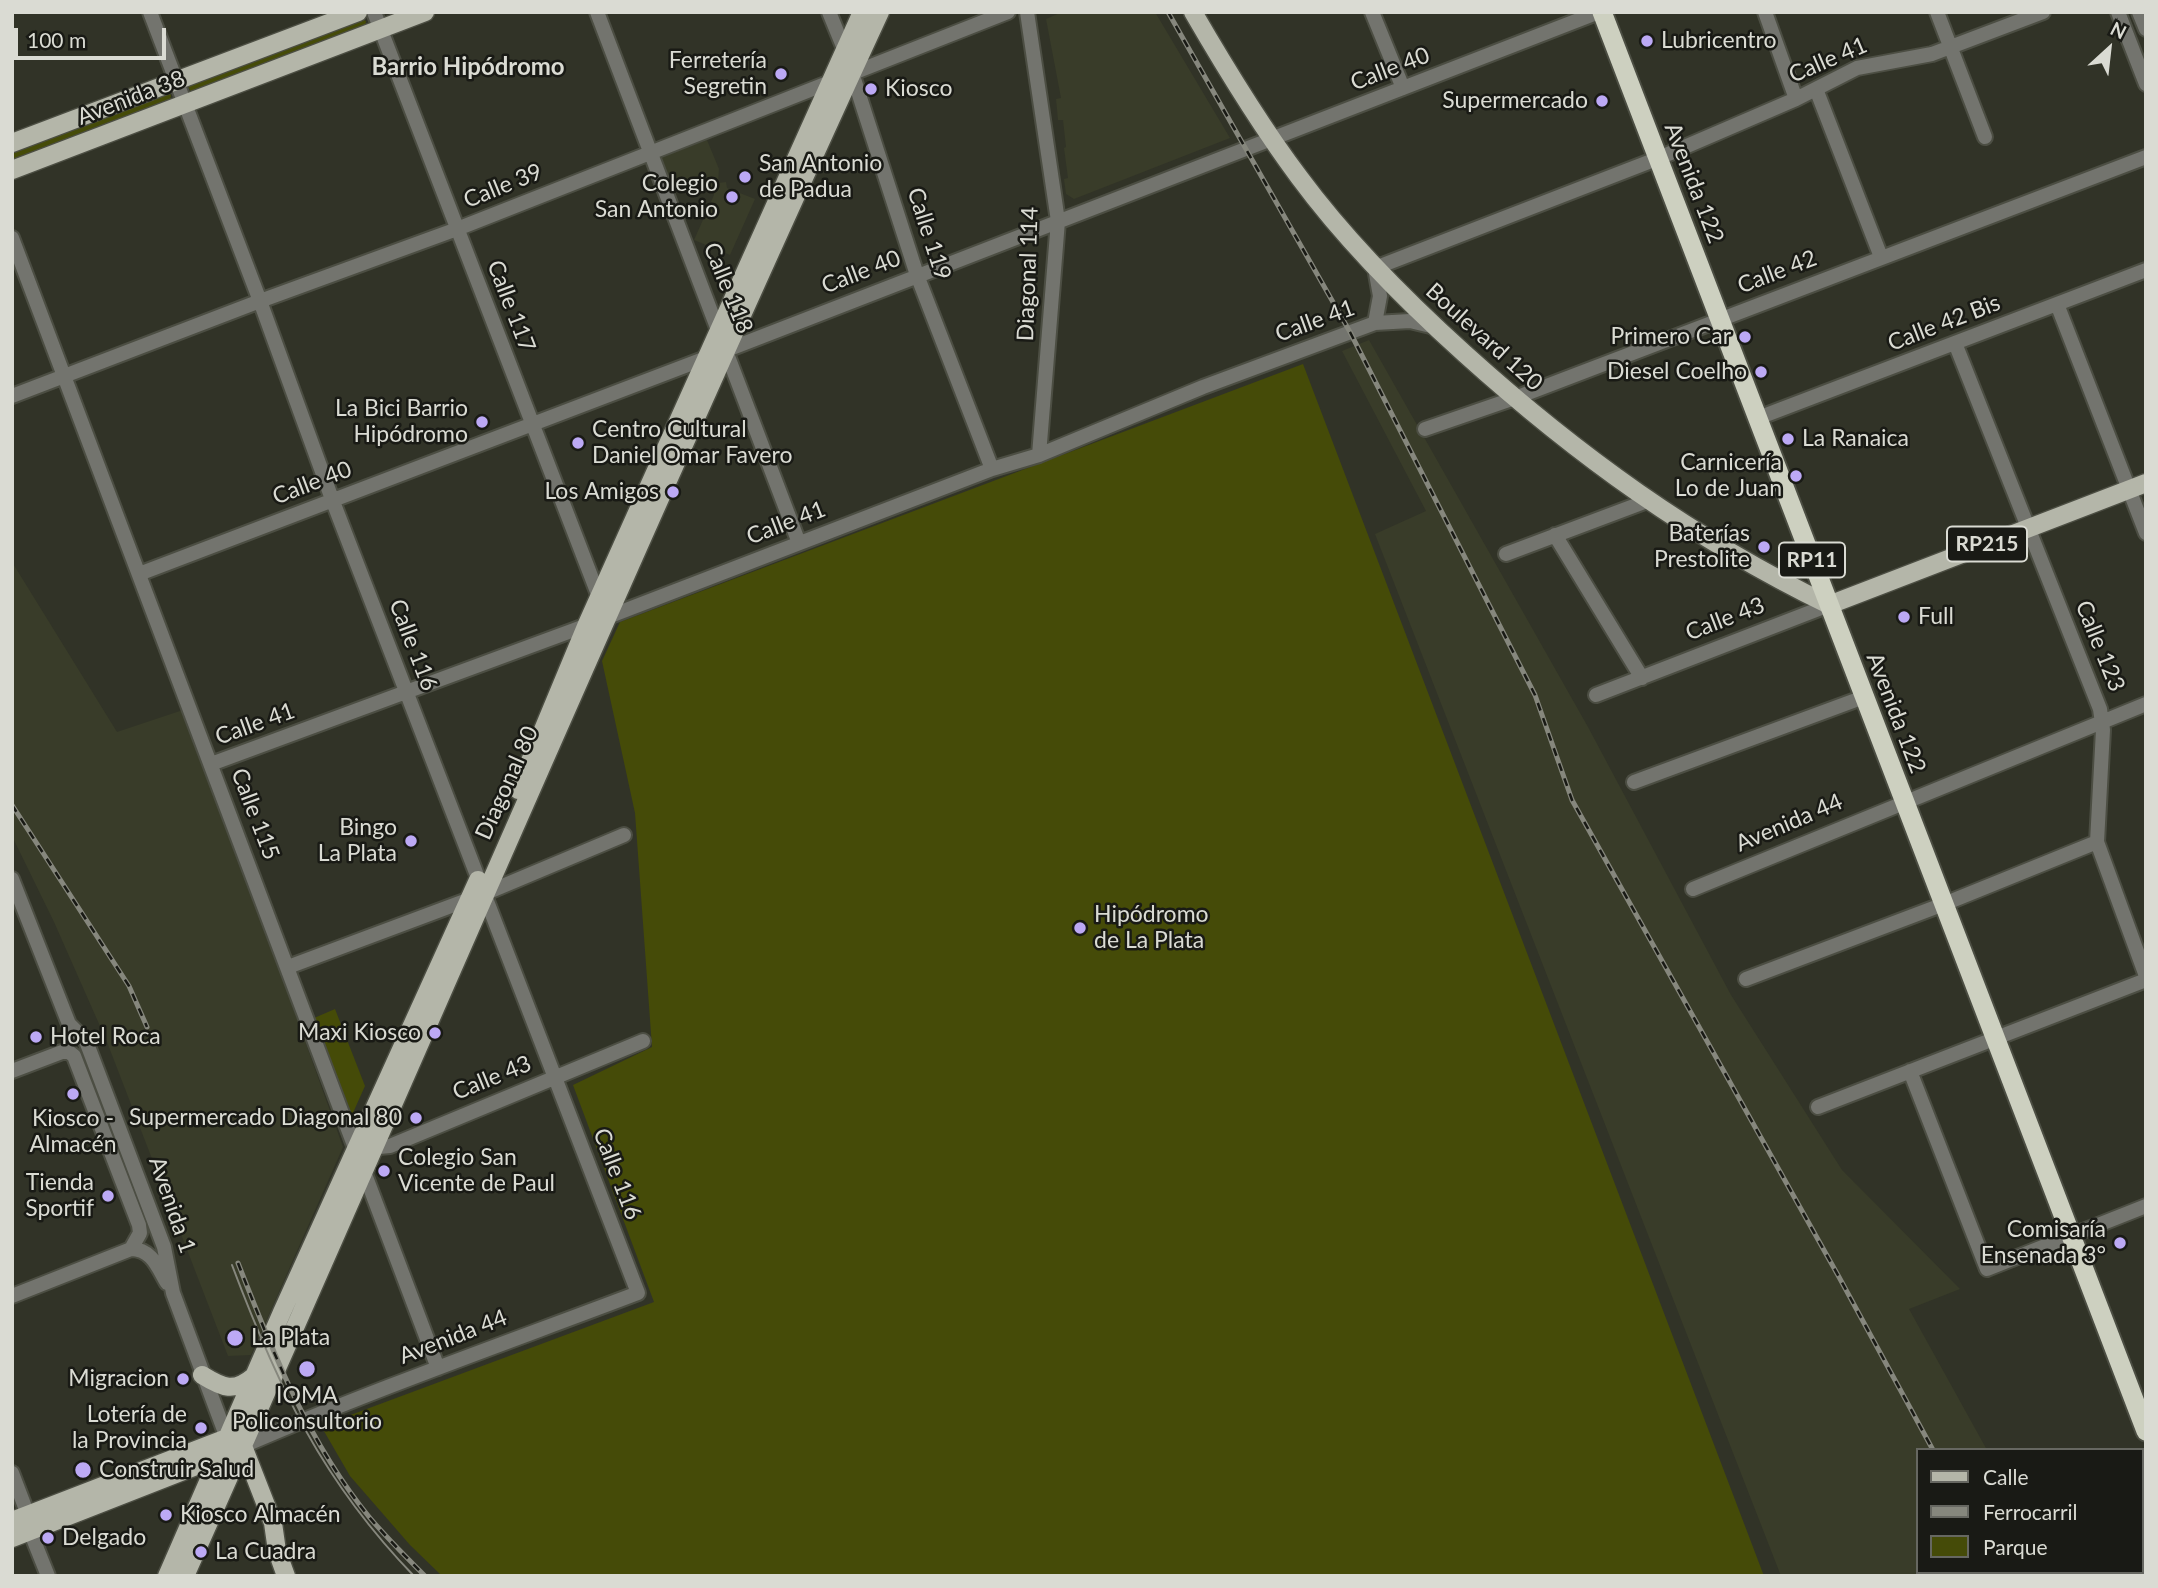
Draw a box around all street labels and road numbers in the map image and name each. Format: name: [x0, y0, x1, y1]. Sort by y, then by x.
street label: Calle 41: [1785, 31, 1871, 89]
street label: Calle 40: [1347, 41, 1433, 97]
street label: Avenida 38: [73, 65, 189, 131]
street label: Avenida 122: [1658, 119, 1730, 247]
street label: Calle 39: [460, 158, 546, 214]
street label: Calle 119: [901, 184, 957, 284]
street label: Diagonal 114: [1012, 206, 1044, 342]
street label: Calle 118: [697, 238, 759, 338]
street label: Calle 40: [818, 244, 904, 300]
street label: Calle 42: [1734, 244, 1820, 300]
street label: Calle 117: [481, 256, 541, 356]
street label: Boulevard 120: [1420, 277, 1548, 397]
street label: Calle 42 Bis: [1884, 289, 2004, 357]
street label: Calle 41: [1272, 294, 1358, 348]
street label: Calle 40: [269, 455, 355, 511]
street label: Calle 41: [743, 495, 829, 551]
road number: RP215: [1947, 526, 2027, 562]
road number: RP11: [1779, 542, 1845, 578]
street label: Calle 43: [1682, 591, 1768, 647]
street label: Calle 116: [383, 595, 443, 695]
street label: Calle 123: [2069, 596, 2131, 696]
street label: Avenida 122: [1860, 649, 1932, 777]
street label: Calle 41: [212, 697, 298, 751]
street label: Diagonal 80: [470, 722, 544, 844]
street label: Calle 115: [225, 764, 285, 864]
street label: Avenida 44: [1731, 788, 1847, 858]
street label: Calle 43: [449, 1050, 535, 1106]
street label: Calle 116: [587, 1124, 647, 1224]
street label: Avenida 1: [143, 1153, 201, 1257]
street label: Avenida 44: [395, 1304, 511, 1370]

